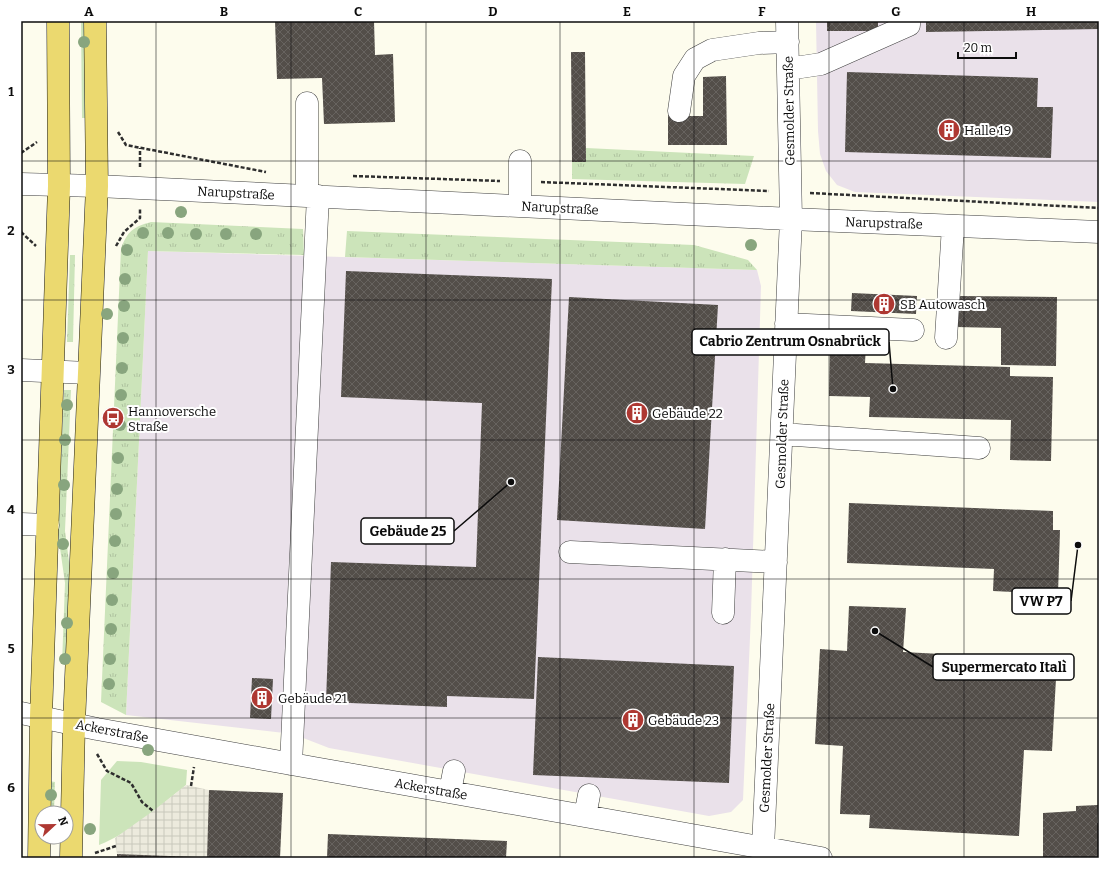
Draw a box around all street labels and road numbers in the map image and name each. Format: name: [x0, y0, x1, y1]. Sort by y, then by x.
street label: Gesmolder Straße: [781, 56, 797, 166]
street label: Narupstraße: [197, 183, 275, 203]
street label: Narupstraße: [521, 198, 599, 218]
street label: Narupstraße: [845, 214, 923, 232]
street label: Gesmolder Straße: [773, 379, 791, 489]
street label: Gesmolder Straße: [757, 703, 777, 813]
street label: Ackerstraße: [74, 717, 150, 745]
street label: Ackerstraße: [393, 775, 469, 803]

